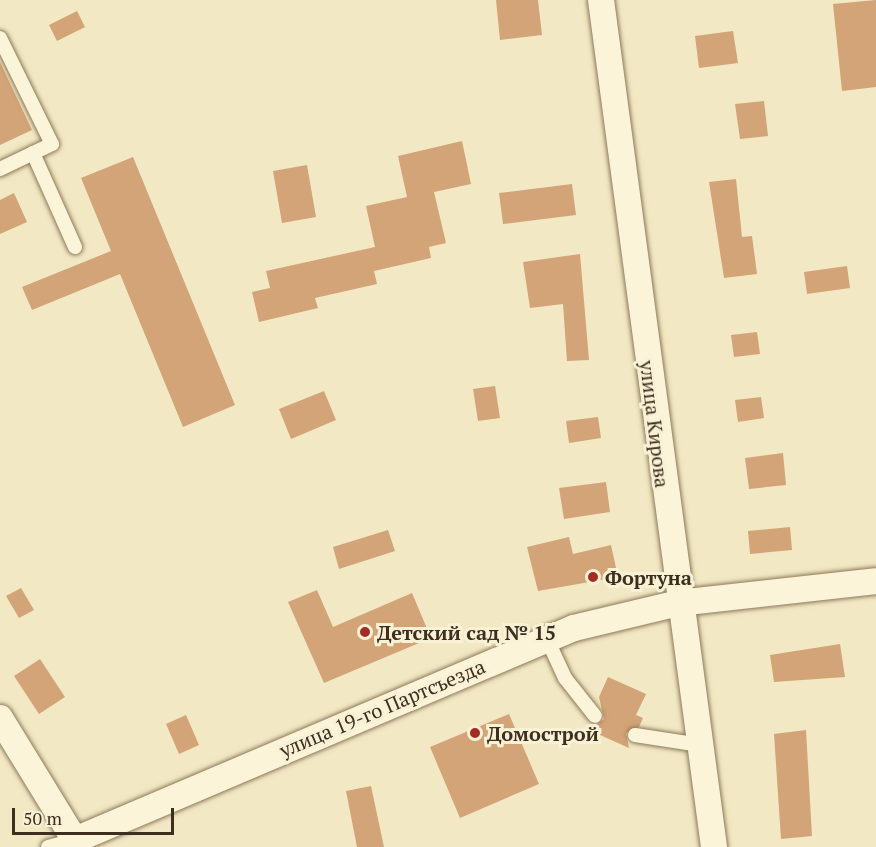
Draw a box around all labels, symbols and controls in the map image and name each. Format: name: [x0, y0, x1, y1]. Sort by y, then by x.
street label: улица Кирова: [635, 359, 675, 489]
place label: Фортуна: [605, 565, 692, 589]
marker: Фортуна: [586, 570, 600, 584]
place label: Детский сад № 15: [377, 620, 556, 644]
marker: Детский сад № 15: [358, 625, 372, 639]
street label: улица 19-го Партсъезда: [276, 654, 488, 762]
place label: Домострой: [487, 721, 599, 745]
marker: Домострой: [468, 726, 482, 740]
scale bar: [15, 796, 177, 834]
text: 50 m: [23, 806, 62, 830]

